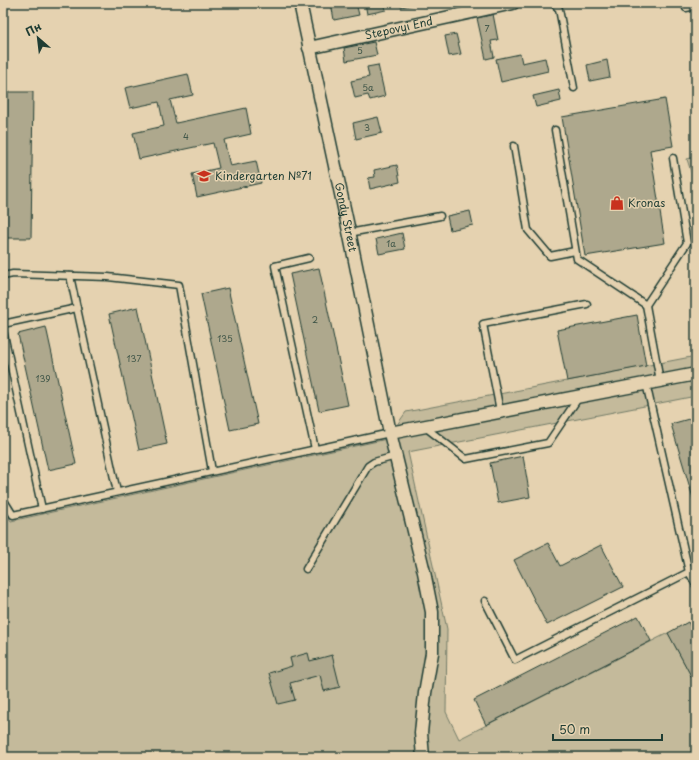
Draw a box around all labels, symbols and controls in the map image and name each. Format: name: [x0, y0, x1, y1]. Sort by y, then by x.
street label: Stepovyi End: [363, 12, 434, 43]
text: Пн: [22, 17, 44, 40]
north arrow: [18, 18, 58, 58]
house number: 7: [484, 21, 490, 35]
house number: 5: [357, 43, 363, 57]
house number: 5а: [362, 80, 374, 94]
house number: 3: [364, 120, 370, 134]
house number: 4: [183, 129, 189, 143]
place label: Kindergarten №71: [215, 167, 312, 184]
school or university icon: Kindergarten №71: [196, 168, 212, 184]
street label: Gondy Street: [331, 181, 362, 254]
place label: Kronas: [628, 194, 665, 211]
shop icon: Kronas: [609, 195, 625, 211]
house number: 1а: [386, 236, 396, 250]
house number: 2: [312, 312, 318, 326]
house number: 135: [217, 331, 233, 345]
house number: 137: [127, 351, 141, 365]
house number: 139: [35, 371, 51, 385]
scale bar: [553, 716, 662, 742]
text: 50 m: [559, 720, 590, 738]

